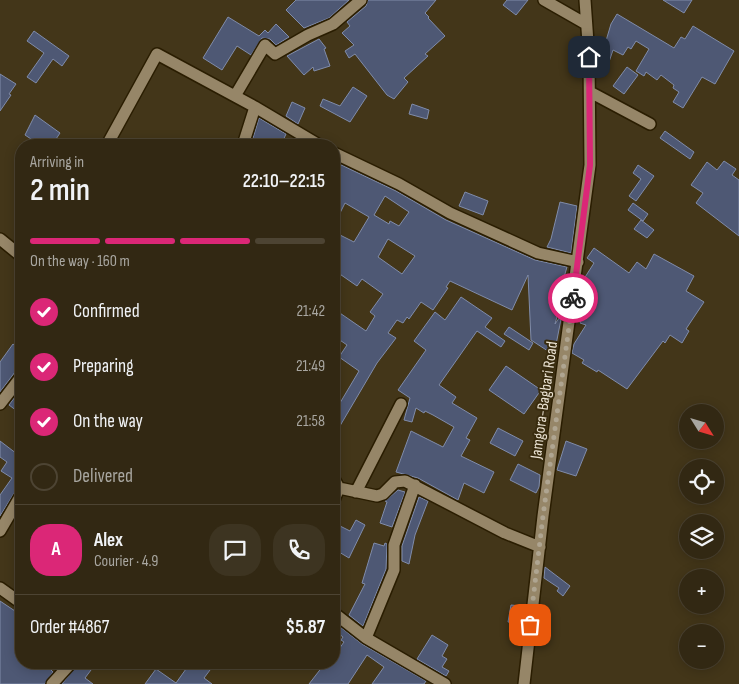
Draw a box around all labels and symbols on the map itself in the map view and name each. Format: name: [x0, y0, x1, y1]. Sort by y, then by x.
pin: [568, 36, 610, 78]
courier: [548, 273, 598, 323]
street label: Jamgora-Bagbari Road: [527, 340, 562, 461]
north arrow: [679, 404, 724, 449]
pin: [509, 604, 551, 646]

